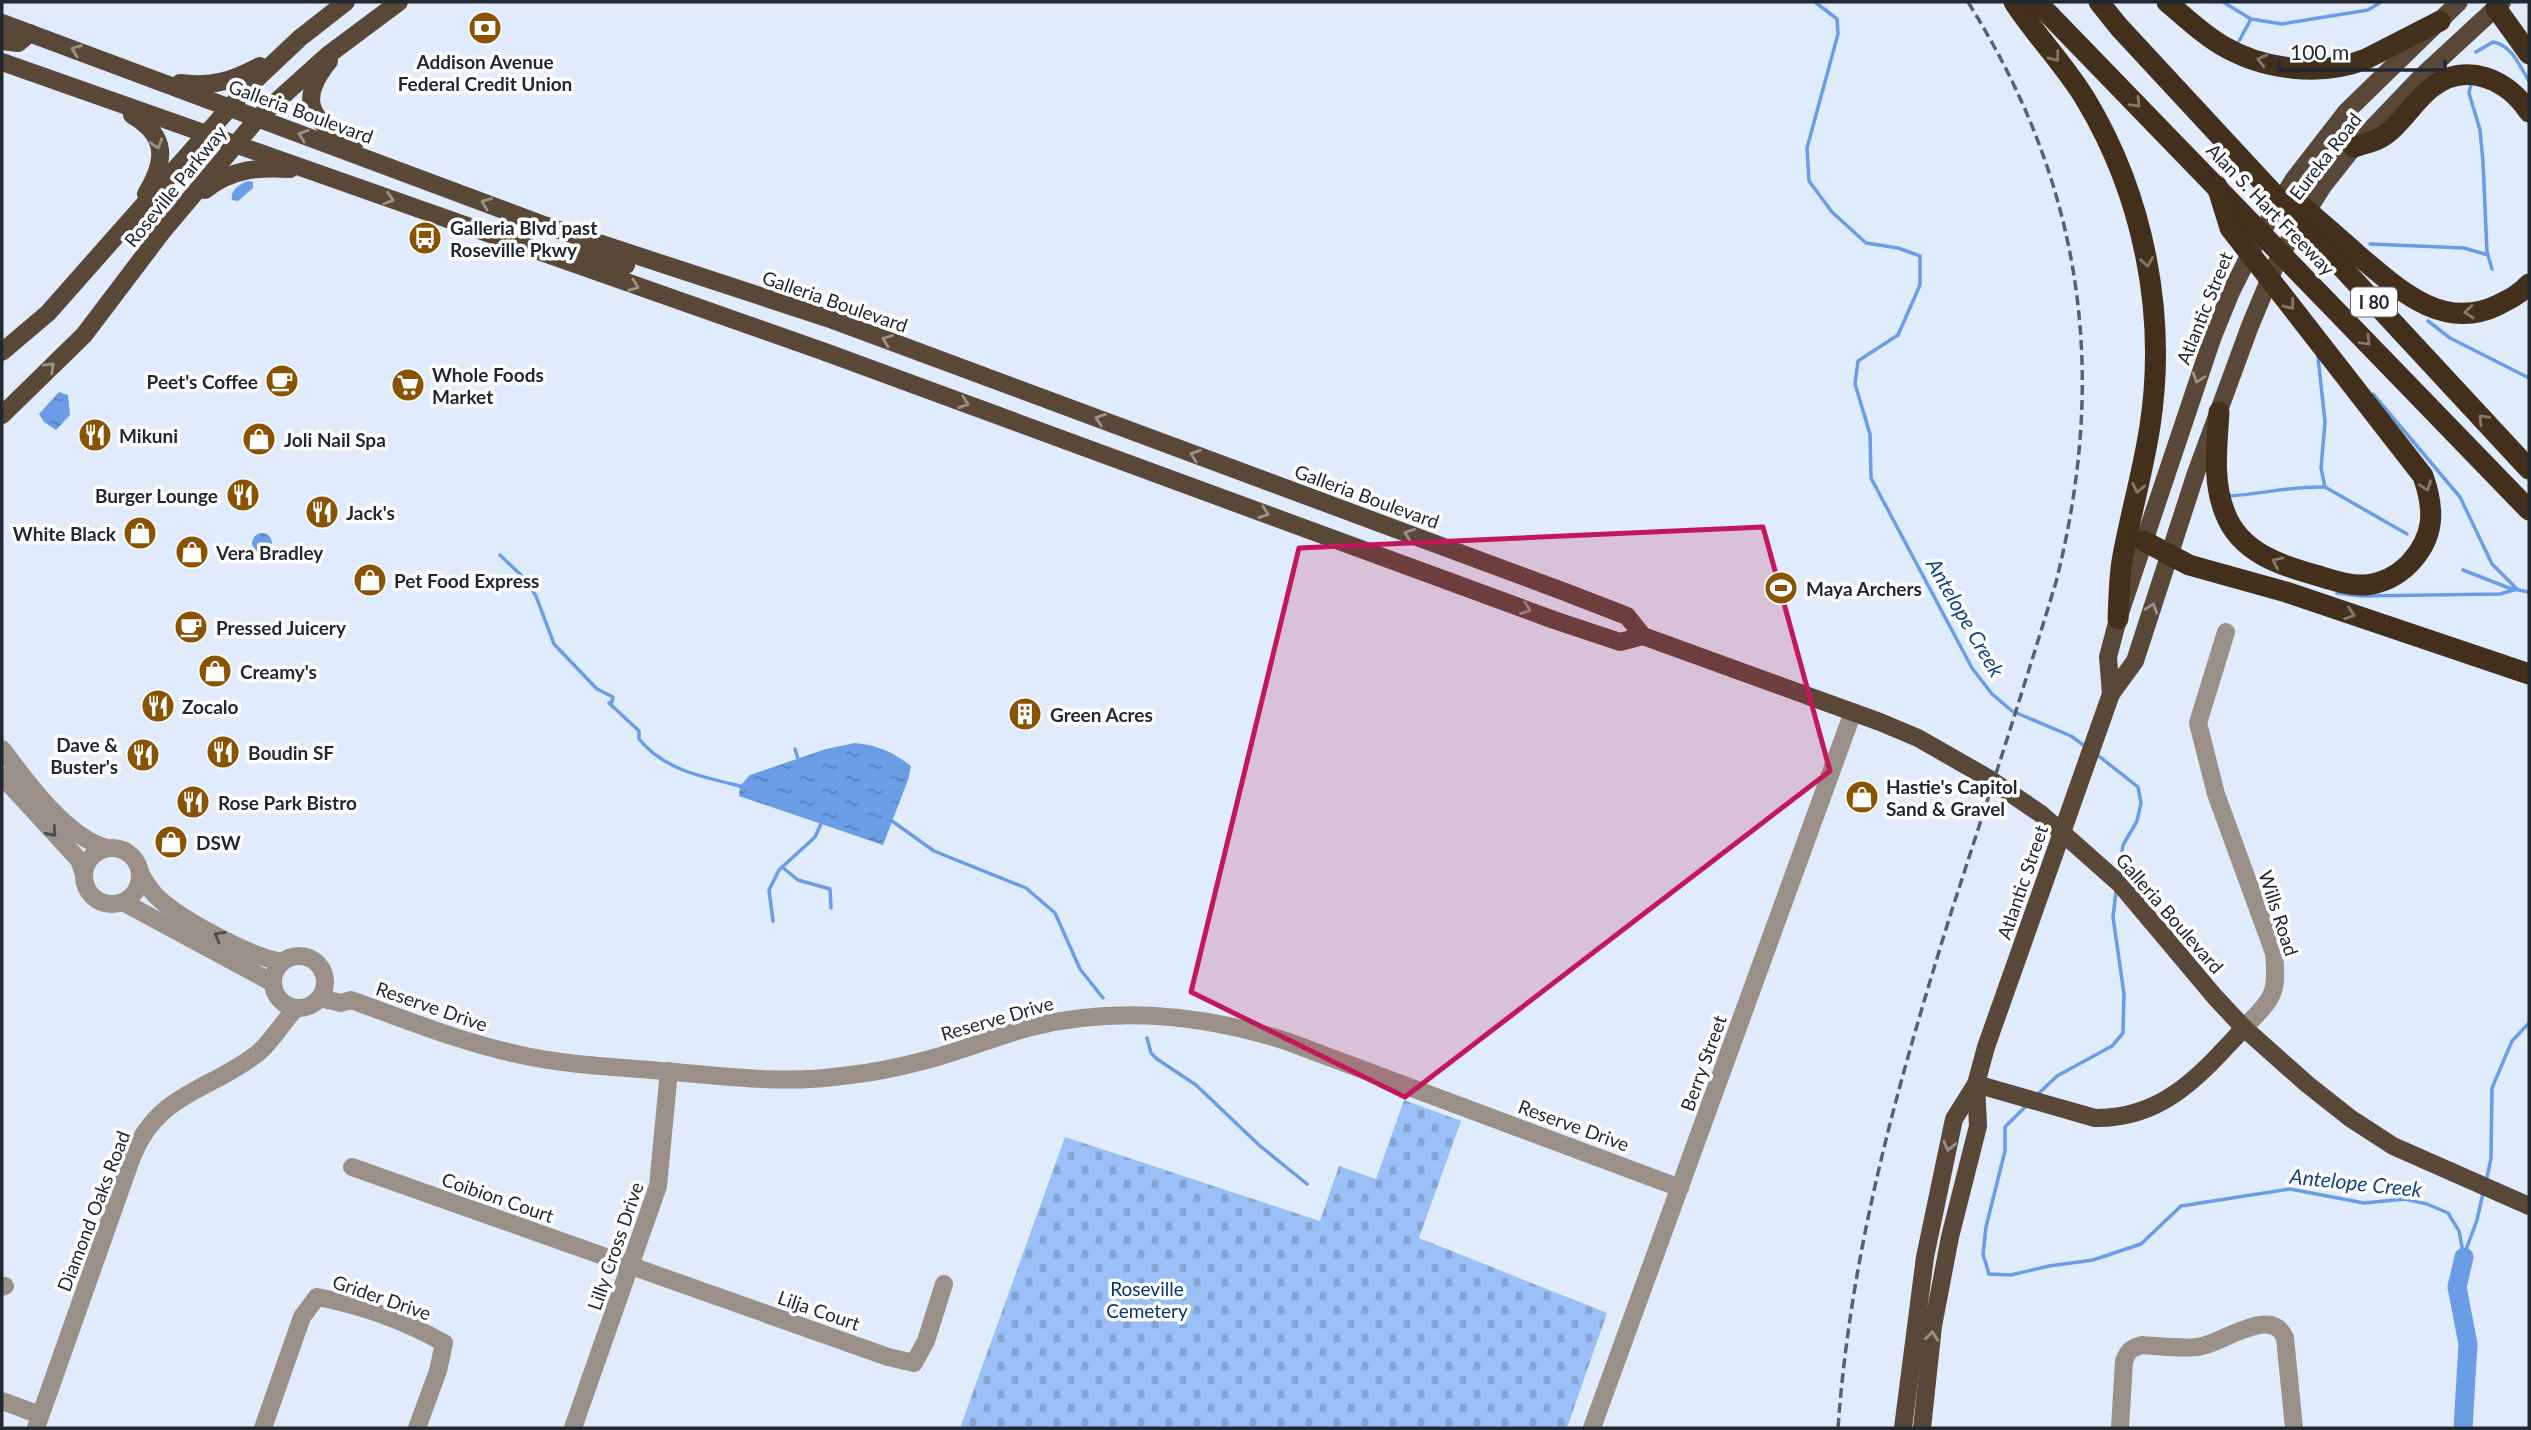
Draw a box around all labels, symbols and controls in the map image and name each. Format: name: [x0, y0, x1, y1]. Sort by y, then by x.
bank icon: Addison Avenue Federal Credit Union: [466, 9, 504, 47]
scale bar: [2279, 28, 2445, 72]
text: 100 m: [2290, 39, 2349, 64]
one-way arrow: [70, 45, 82, 59]
one-way arrow: [2046, 49, 2059, 61]
place label: Addison Avenue Federal Credit Union: [398, 50, 572, 95]
one-way arrow: [2256, 54, 2268, 68]
street label: Galleria Boulevard: [226, 74, 376, 148]
one-way arrow: [2128, 95, 2141, 108]
street label: Eureka Road: [2284, 108, 2366, 204]
street label: Roseville Parkway: [119, 121, 231, 251]
one-way arrow: [298, 129, 310, 143]
one-way arrow: [149, 137, 163, 149]
street label: Alan S. Hart Freeway: [2202, 138, 2340, 280]
one-way arrow: [383, 191, 395, 205]
one-way arrow: [480, 197, 493, 211]
place label: Galleria Blvd past Roseville Pkwy: [450, 216, 597, 261]
bus stop icon: Galleria Blvd past Roseville Pkwy: [406, 219, 444, 257]
street label: Atlantic Street: [2171, 248, 2237, 368]
one-way arrow: [2139, 256, 2154, 268]
street label: Galleria Boulevard: [759, 265, 911, 337]
one-way arrow: [627, 278, 639, 292]
road number: I 80: [2351, 288, 2397, 316]
one-way arrow: [2281, 297, 2294, 309]
one-way arrow: [2463, 304, 2474, 319]
one-way arrow: [2358, 332, 2371, 345]
one-way arrow: [881, 335, 893, 349]
cafe icon: Peet's Coffee: [263, 362, 301, 400]
one-way arrow: [42, 363, 55, 376]
place label: Whole Foods Market: [432, 363, 544, 408]
supermarket icon: Whole Foods Market: [389, 366, 427, 404]
place label: Peet's Coffee: [147, 370, 258, 393]
one-way arrow: [2192, 372, 2206, 384]
one-way arrow: [957, 395, 969, 409]
one-way arrow: [1094, 414, 1106, 428]
one-way arrow: [2479, 414, 2491, 427]
restaurant icon: Mikuni: [76, 416, 114, 454]
shop icon: Joli Nail Spa: [240, 420, 278, 458]
place label: Mikuni: [119, 424, 178, 447]
place label: Joli Nail Spa: [284, 428, 386, 451]
one-way arrow: [1190, 449, 1202, 463]
street label: Galleria Boulevard: [1292, 459, 1442, 533]
restaurant icon: Burger Lounge: [224, 476, 262, 514]
one-way arrow: [2418, 479, 2432, 492]
one-way arrow: [2132, 482, 2146, 494]
place label: Burger Lounge: [95, 484, 218, 507]
restaurant icon: Jack's: [303, 493, 341, 531]
place label: Jack's: [346, 501, 395, 524]
one-way arrow: [1257, 505, 1269, 519]
shop icon: White Black: [121, 514, 159, 552]
place label: White Black: [13, 522, 117, 545]
one-way arrow: [1403, 528, 1415, 542]
shop icon: Vera Bradley: [173, 533, 211, 571]
place label: Vera Bradley: [215, 541, 324, 564]
water label: Antelope Creek: [1921, 552, 2011, 682]
one-way arrow: [2271, 556, 2284, 570]
shop icon: Pet Food Express: [351, 561, 389, 599]
place label: Pet Food Express: [394, 569, 539, 592]
sports icon: Maya Archers: [1762, 569, 1800, 607]
place label: Maya Archers: [1806, 577, 1922, 600]
one-way arrow: [1520, 601, 1532, 615]
one-way arrow: [2144, 602, 2158, 615]
one-way arrow: [2344, 605, 2356, 620]
cafe icon: Pressed Juicery: [172, 608, 210, 646]
place label: Pressed Juicery: [216, 616, 347, 639]
shop icon: Creamy's: [196, 652, 234, 690]
place label: Creamy's: [240, 660, 317, 683]
restaurant icon: Zocalo: [139, 687, 177, 725]
place label: Zocalo: [182, 695, 239, 718]
building icon: Green Acres: [1006, 695, 1044, 733]
place label: Green Acres: [1050, 703, 1153, 726]
place label: Dave & Buster's: [50, 733, 118, 778]
restaurant icon: Boudin SF: [204, 733, 242, 771]
restaurant icon: Dave & Buster's: [124, 736, 162, 774]
place label: Boudin SF: [248, 741, 334, 764]
place label: Hastie's Capitol Sand & Gravel: [1886, 775, 2018, 820]
shop icon: Hastie's Capitol Sand & Gravel: [1843, 778, 1881, 816]
restaurant icon: Rose Park Bistro: [174, 783, 212, 821]
place label: Rose Park Bistro: [218, 791, 357, 814]
street label: Atlantic Street: [1992, 822, 2052, 942]
one-way arrow: [43, 823, 56, 836]
shop icon: DSW: [152, 823, 190, 861]
place label: DSW: [196, 831, 241, 854]
street label: Galleria Boulevard: [2111, 848, 2229, 978]
street label: Wills Road: [2254, 867, 2304, 959]
one-way arrow: [214, 931, 226, 944]
street label: Reserve Drive: [373, 976, 491, 1036]
street label: Reserve Drive: [938, 991, 1056, 1045]
street label: Berry Street: [1675, 1012, 1731, 1114]
street label: Reserve Drive: [1515, 1094, 1633, 1156]
street label: Diamond Oaks Road: [52, 1127, 134, 1295]
one-way arrow: [1942, 1140, 1957, 1152]
water label: Antelope Creek: [2288, 1163, 2424, 1201]
street label: Coibion Court: [439, 1167, 557, 1227]
street label: Lilly Cross Drive: [582, 1179, 648, 1313]
street label: Grider Drive: [330, 1269, 434, 1325]
park label: Roseville Cemetery: [1106, 1277, 1188, 1322]
street label: Lilja Court: [775, 1285, 863, 1335]
one-way arrow: [1925, 1330, 1940, 1342]

